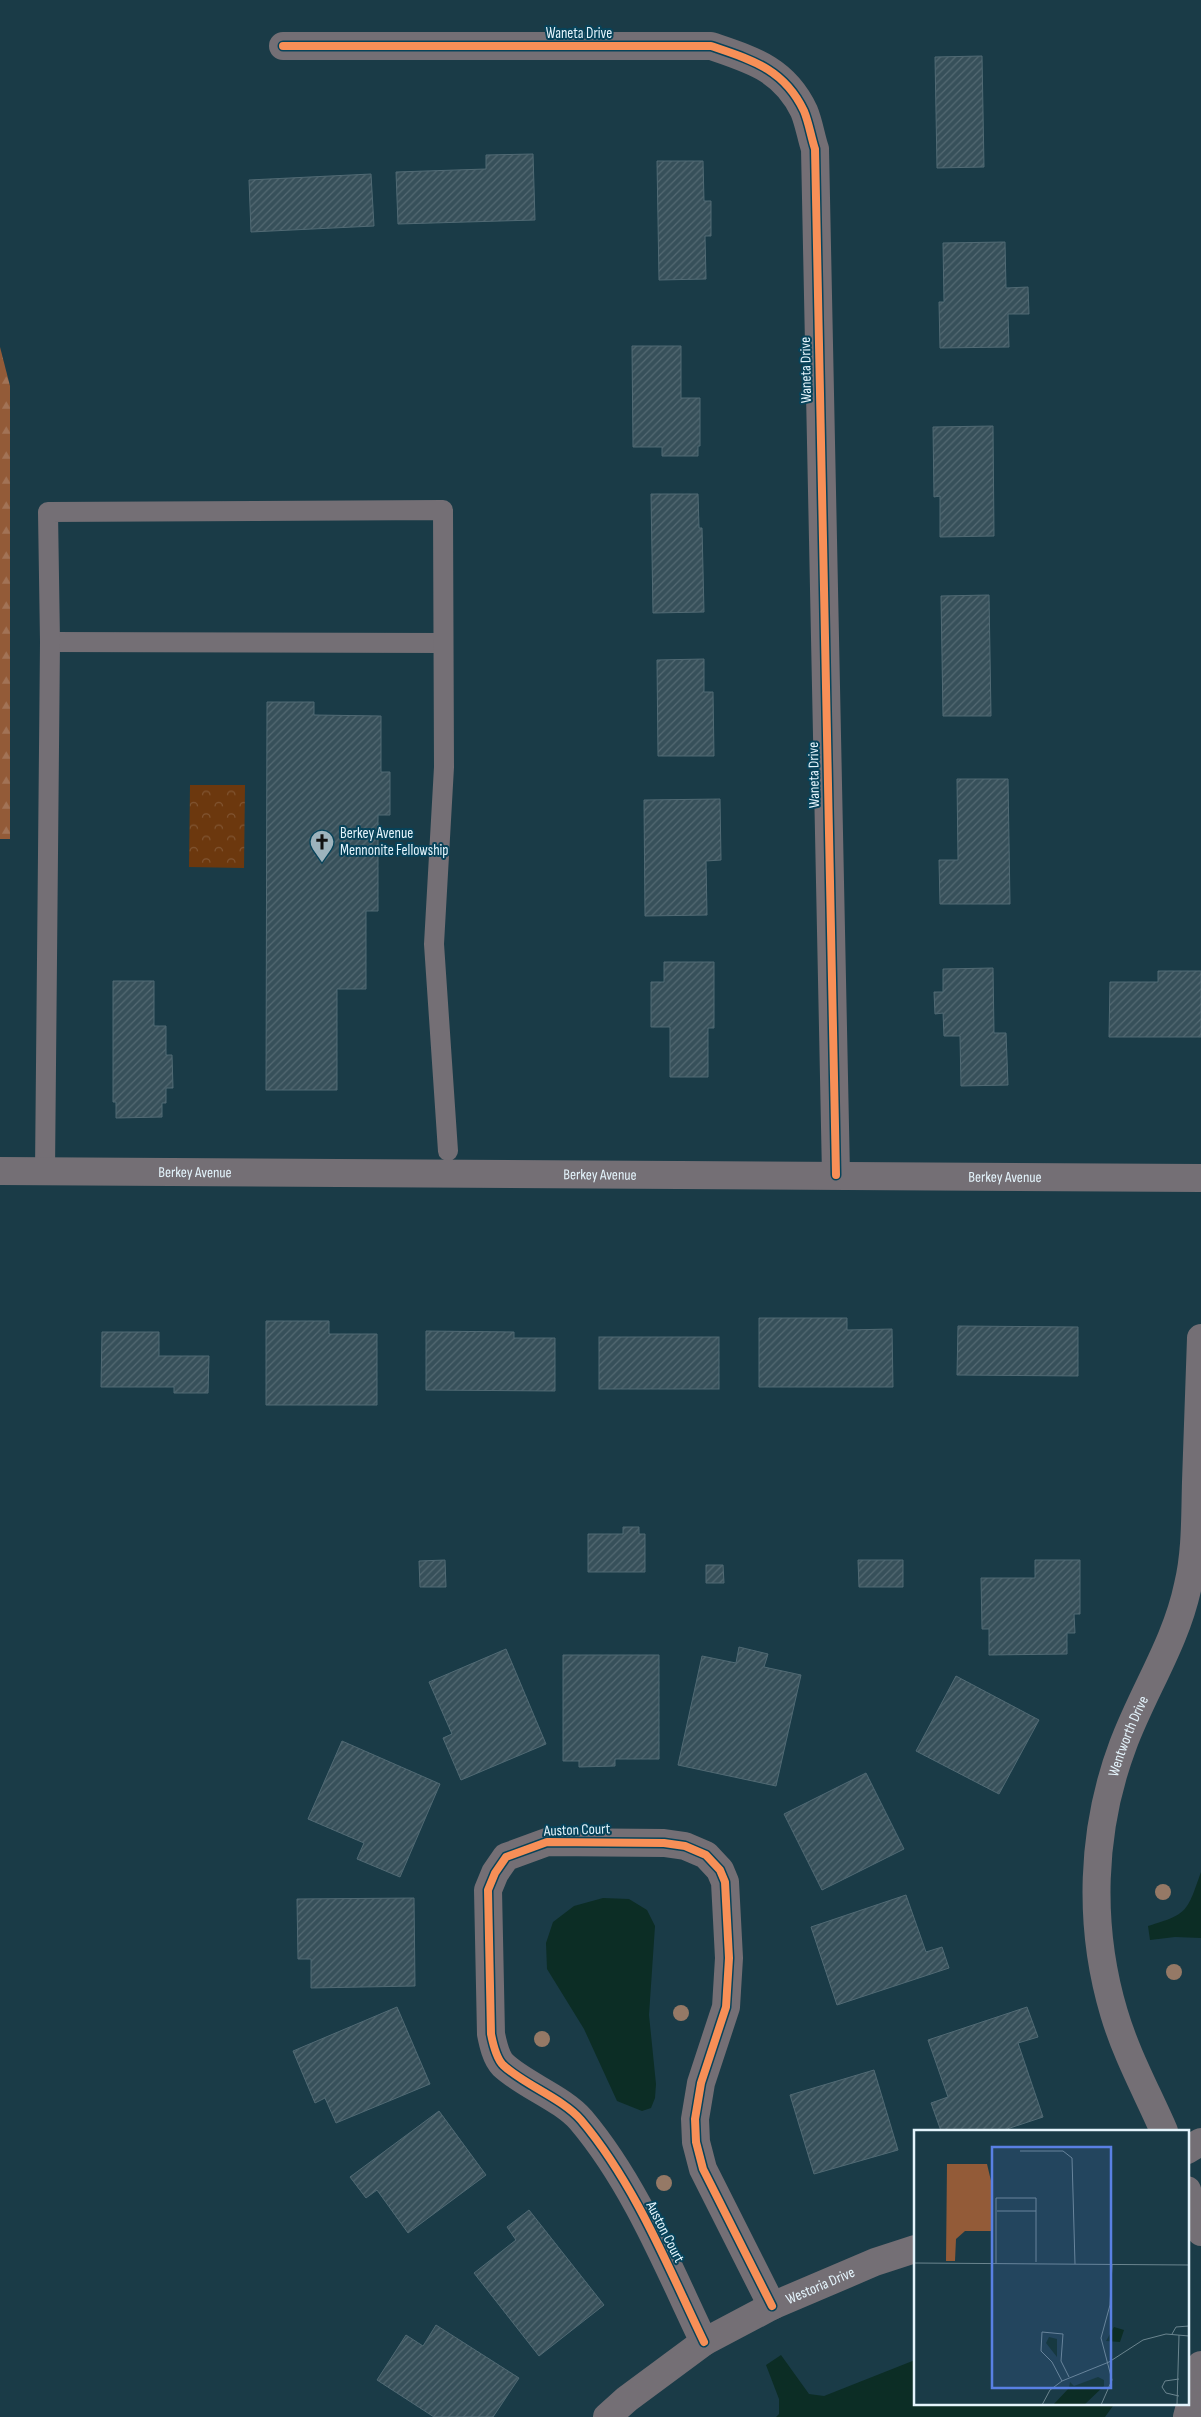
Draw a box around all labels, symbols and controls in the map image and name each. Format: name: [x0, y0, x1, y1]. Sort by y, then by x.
street label: Waneta Drive: [546, 24, 612, 43]
street label: Waneta Drive: [796, 337, 816, 403]
street label: Waneta Drive: [804, 742, 824, 808]
place label: Berkey Avenue Mennonite Fellowship: [340, 824, 449, 860]
church icon: Berkey Avenue Mennonite Fellowship: [309, 829, 335, 863]
street label: Berkey Avenue: [158, 1162, 232, 1182]
street label: Berkey Avenue: [563, 1165, 637, 1184]
street label: Berkey Avenue: [968, 1167, 1042, 1187]
street label: Wentworth Drive: [1104, 1693, 1153, 1779]
street label: Auston Court: [543, 1819, 611, 1841]
inset map: [914, 2130, 1188, 2404]
street label: Auston Court: [641, 2197, 689, 2266]
street label: Westoria Drive: [783, 2262, 858, 2309]

